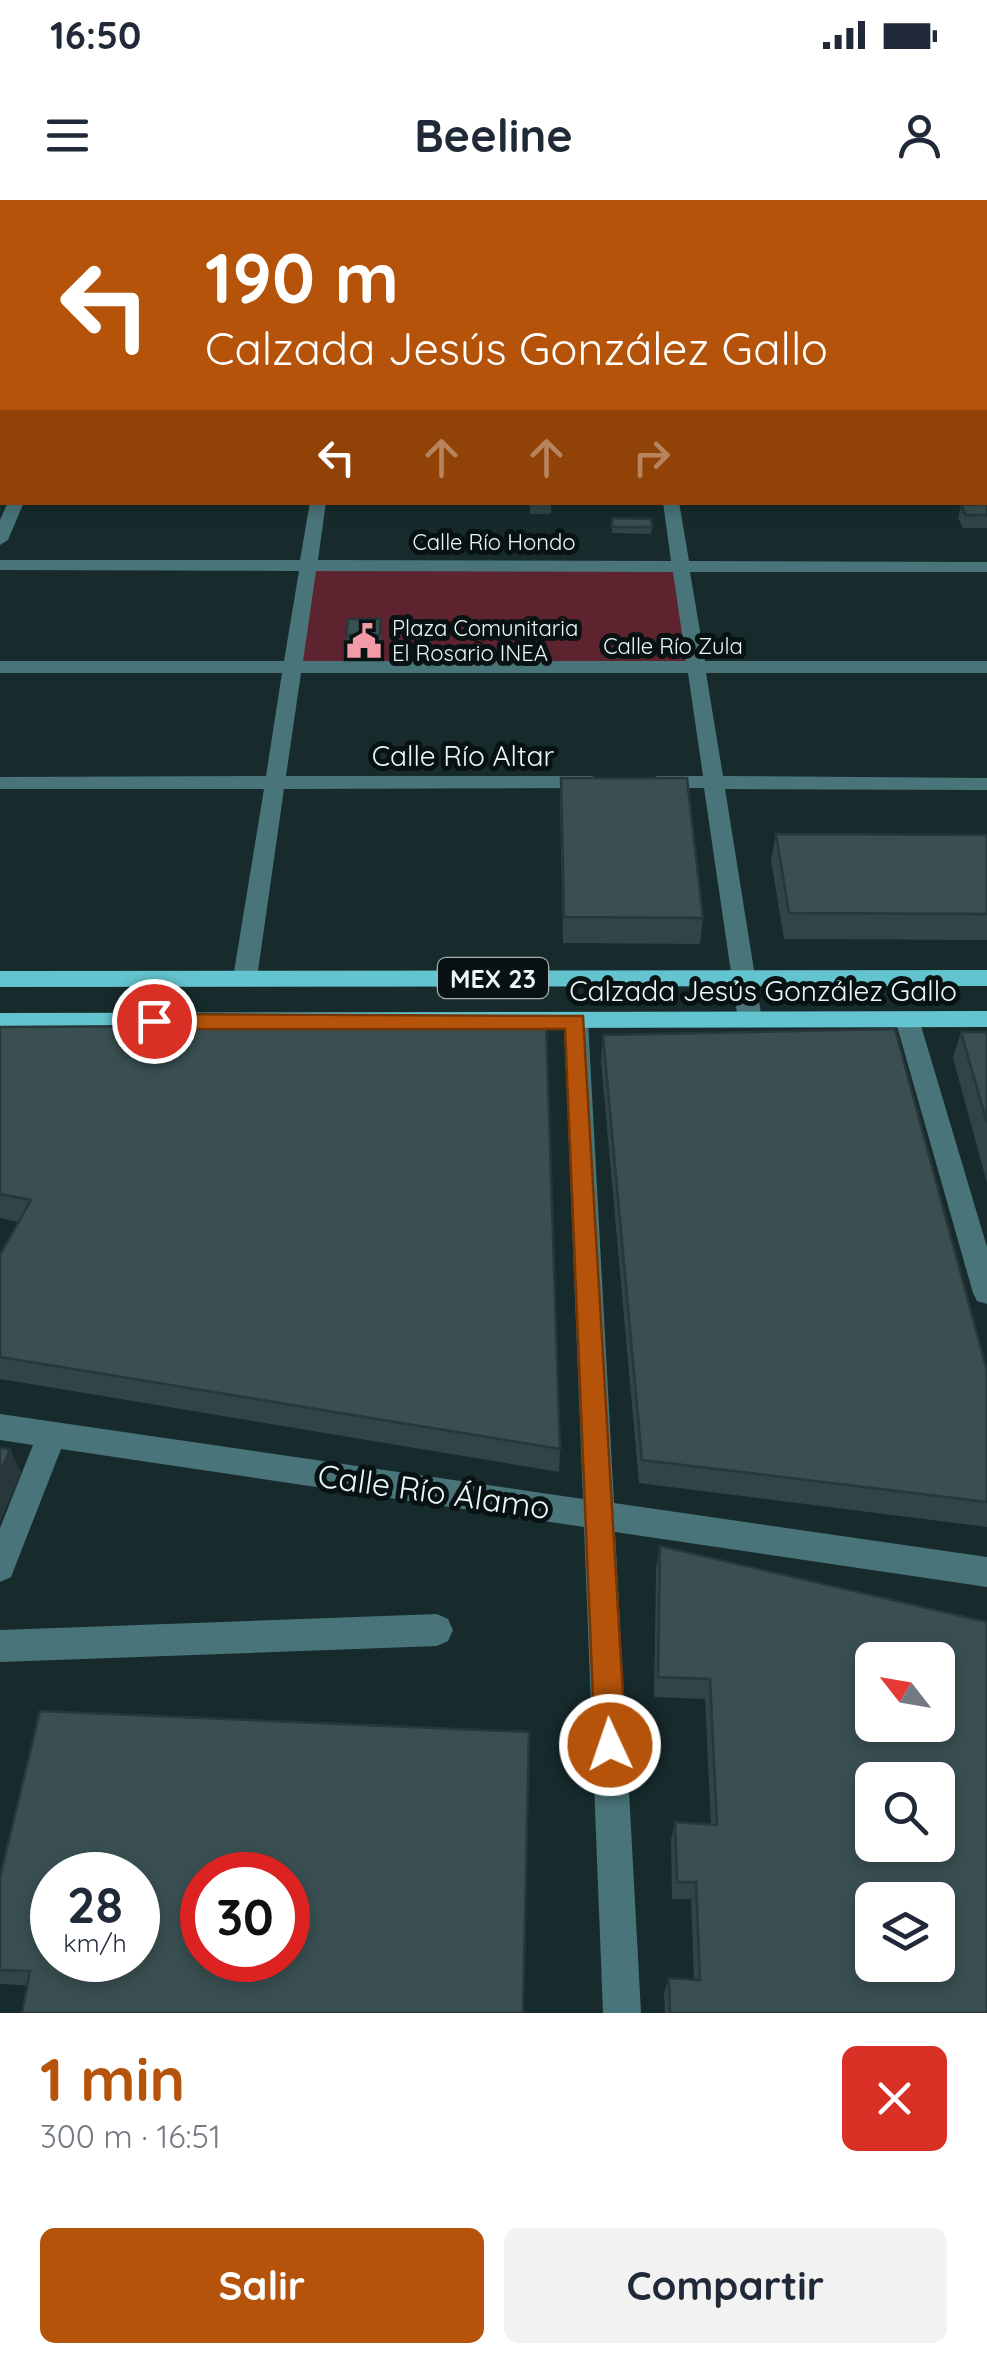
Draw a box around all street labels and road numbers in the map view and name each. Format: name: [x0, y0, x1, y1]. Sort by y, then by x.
street label: Calle Río Hondo: [412, 528, 576, 556]
street label: Calle Río Zula: [603, 632, 743, 660]
street label: Calle Río Altar: [372, 738, 554, 773]
road number: MEX 23: [438, 958, 548, 998]
street label: Calzada Jesús González Gallo: [569, 973, 957, 1008]
street label: Calle Río Álamo: [315, 1455, 553, 1527]

